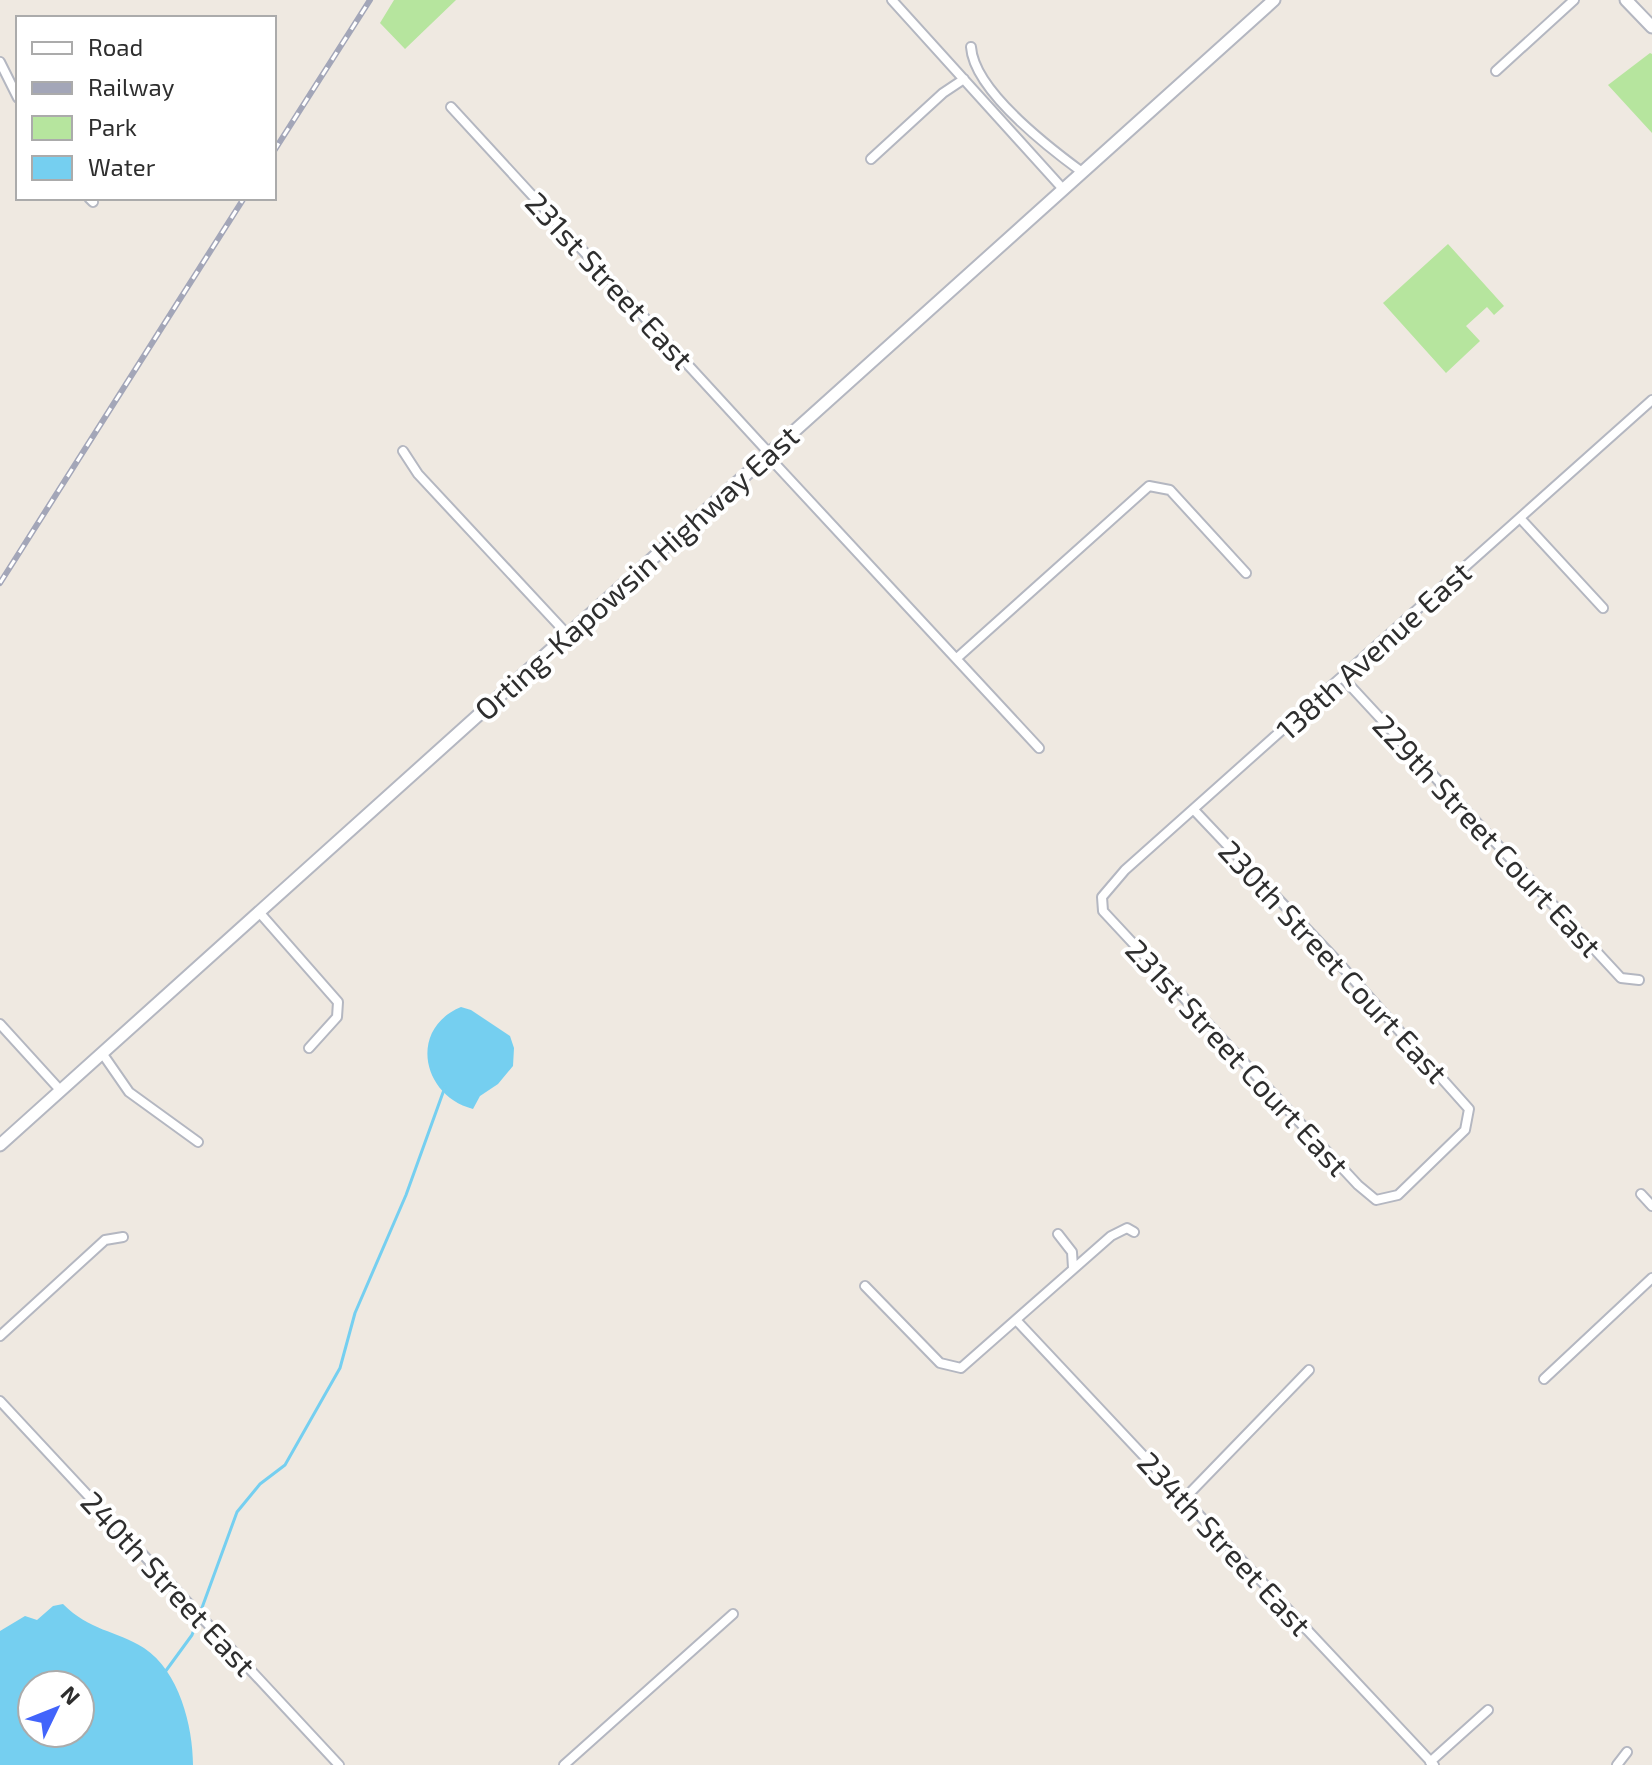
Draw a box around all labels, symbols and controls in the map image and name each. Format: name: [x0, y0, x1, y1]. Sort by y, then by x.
legend: [16, 16, 276, 200]
text: Road: [88, 32, 143, 61]
text: Railway: [88, 72, 175, 101]
text: Park: [88, 112, 137, 141]
text: Water: [88, 152, 156, 181]
street label: 231st Street East: [519, 184, 701, 376]
street label: Orting-Kapowsin Highway East: [467, 417, 805, 727]
street label: 138th Avenue East: [1268, 553, 1478, 747]
street label: 229th Street Court East: [1366, 707, 1610, 963]
street label: 230th Street Court East: [1212, 832, 1456, 1090]
street label: 231st Street Court East: [1119, 931, 1357, 1183]
street label: 234th Street East: [1131, 1444, 1319, 1642]
street label: 240th Street East: [74, 1483, 264, 1683]
north arrow: [16, 1669, 96, 1749]
text: N: [56, 1680, 86, 1709]

